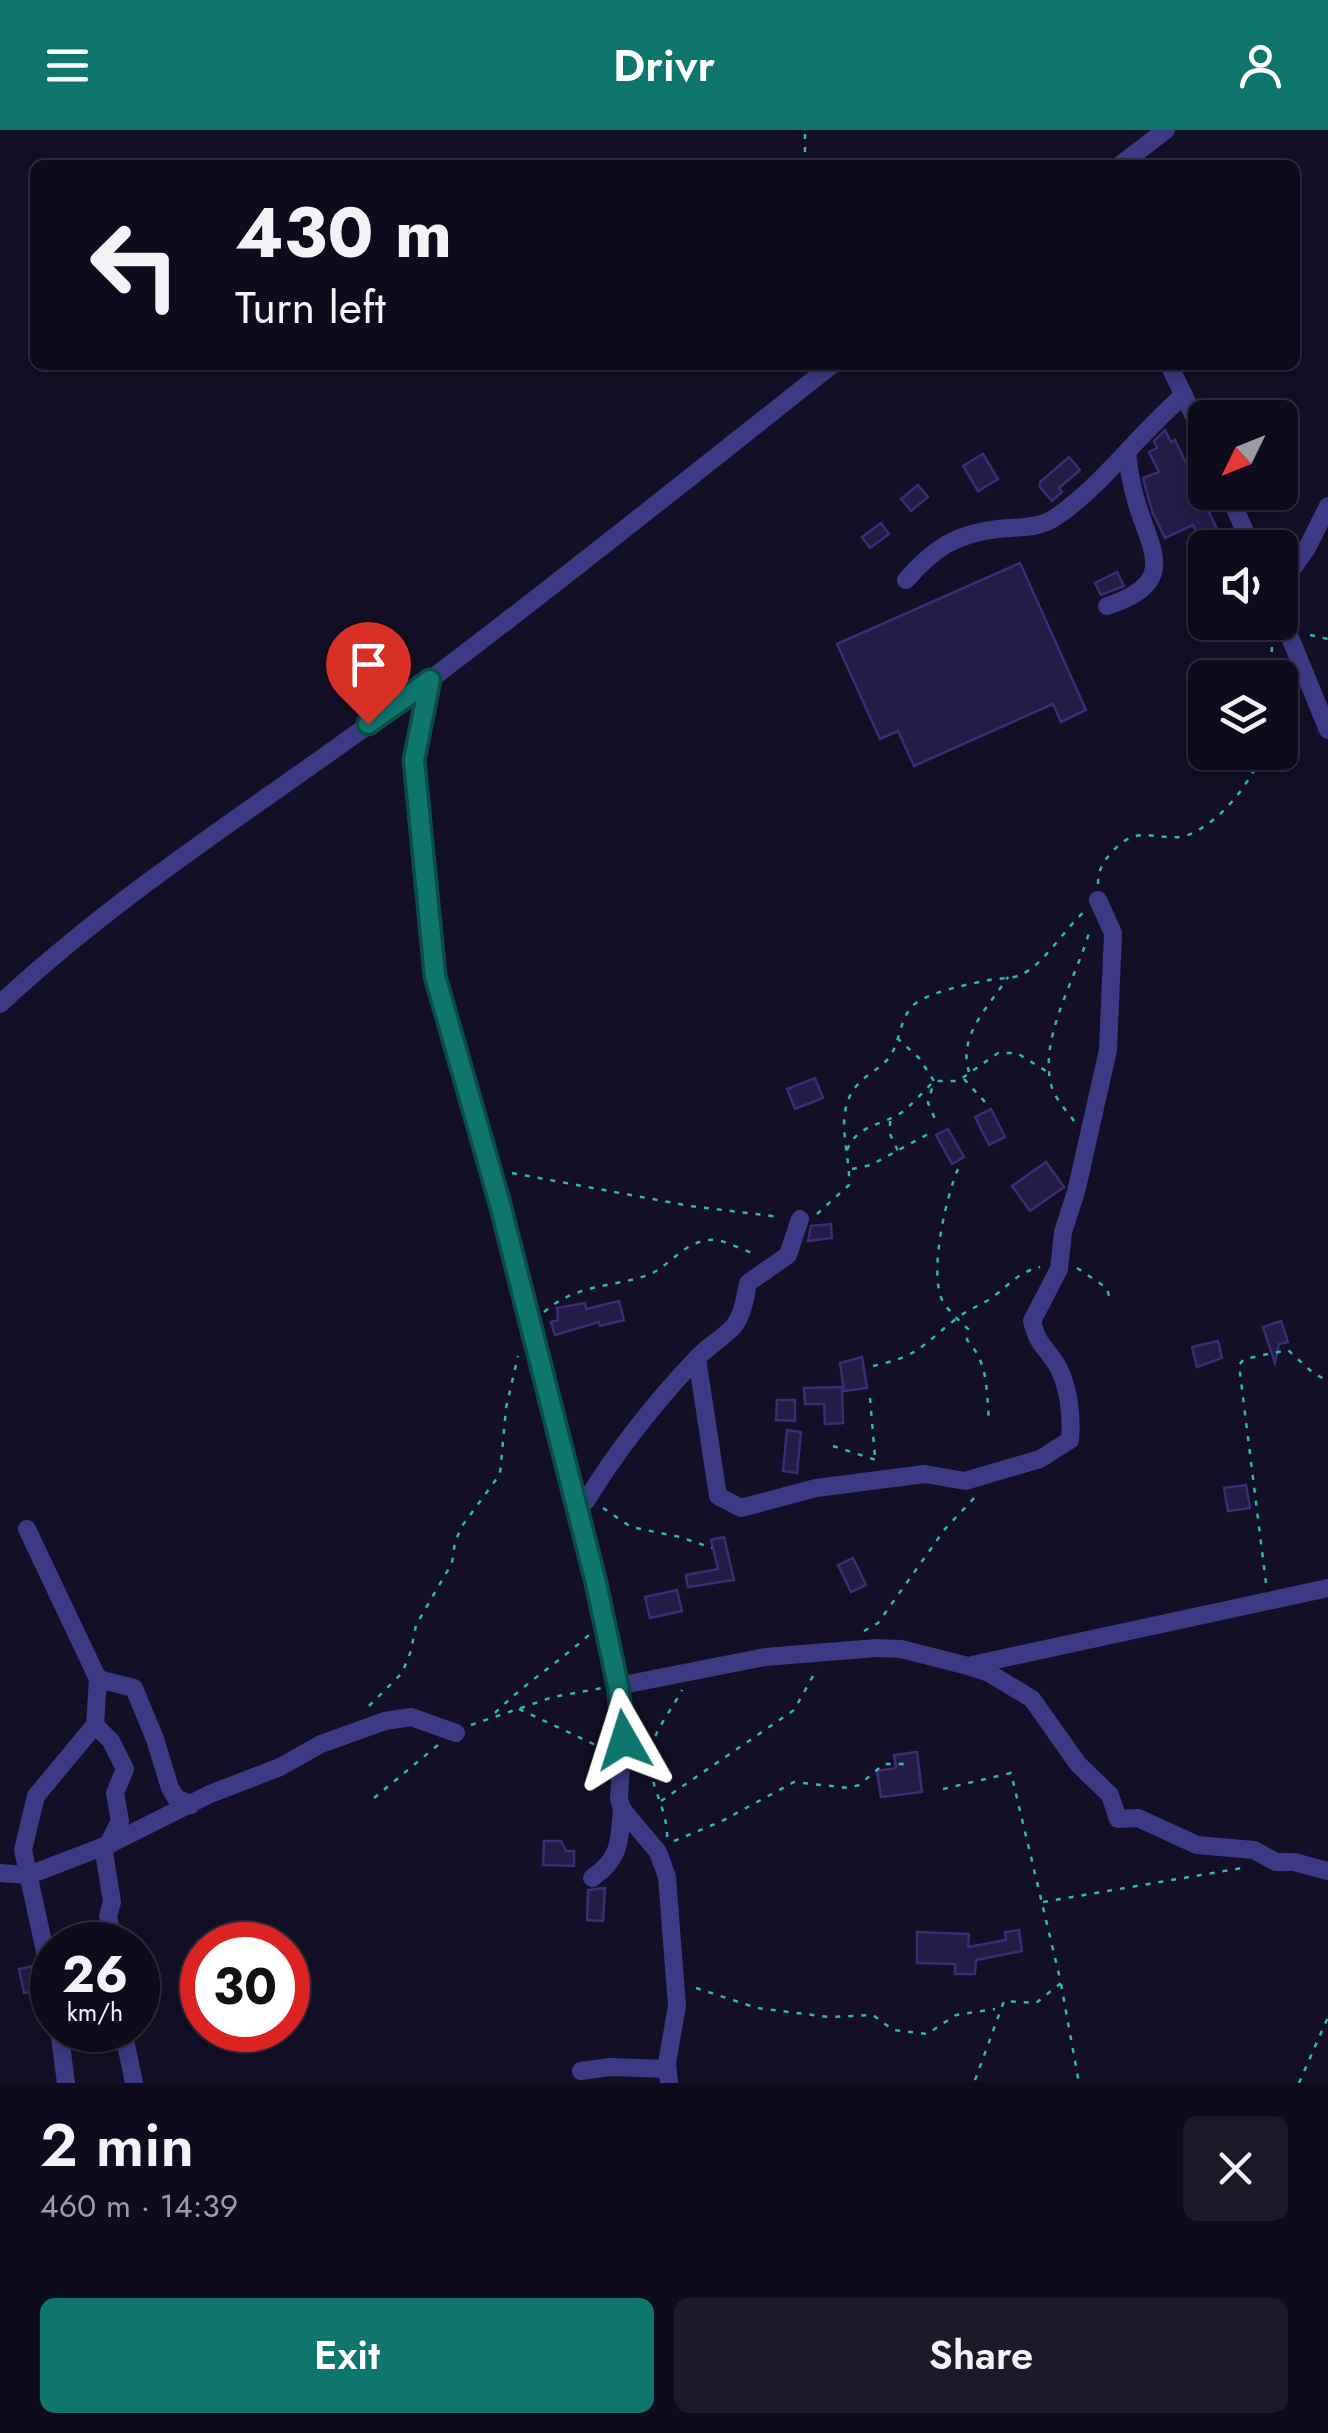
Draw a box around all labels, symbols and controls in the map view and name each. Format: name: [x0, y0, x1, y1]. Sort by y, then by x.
text: Drivr: [613, 33, 715, 98]
icon: menu: [40, 38, 95, 93]
icon: person: [1233, 38, 1288, 93]
text: 430 m: [235, 182, 452, 283]
icon: left: [70, 200, 200, 330]
text: Turn left: [235, 275, 386, 340]
north arrow: [1188, 400, 1298, 510]
map controls: [1188, 400, 1298, 770]
button: sound: [1188, 530, 1298, 640]
pin: [326, 622, 411, 725]
icon: arrive: [341, 637, 396, 692]
button: layers: [1188, 660, 1298, 770]
position arrow: [572, 1688, 676, 1792]
speed limit sign: 30: [180, 1922, 310, 2052]
text: 26: [62, 1938, 128, 2011]
text: km/h: [67, 1994, 123, 2030]
text: 2 min: [40, 2102, 194, 2189]
button: close: [1183, 2116, 1288, 2221]
text: 460 m · 14:39: [40, 2183, 238, 2229]
button: Exit: [40, 2298, 654, 2413]
button: Share: [674, 2298, 1288, 2413]

